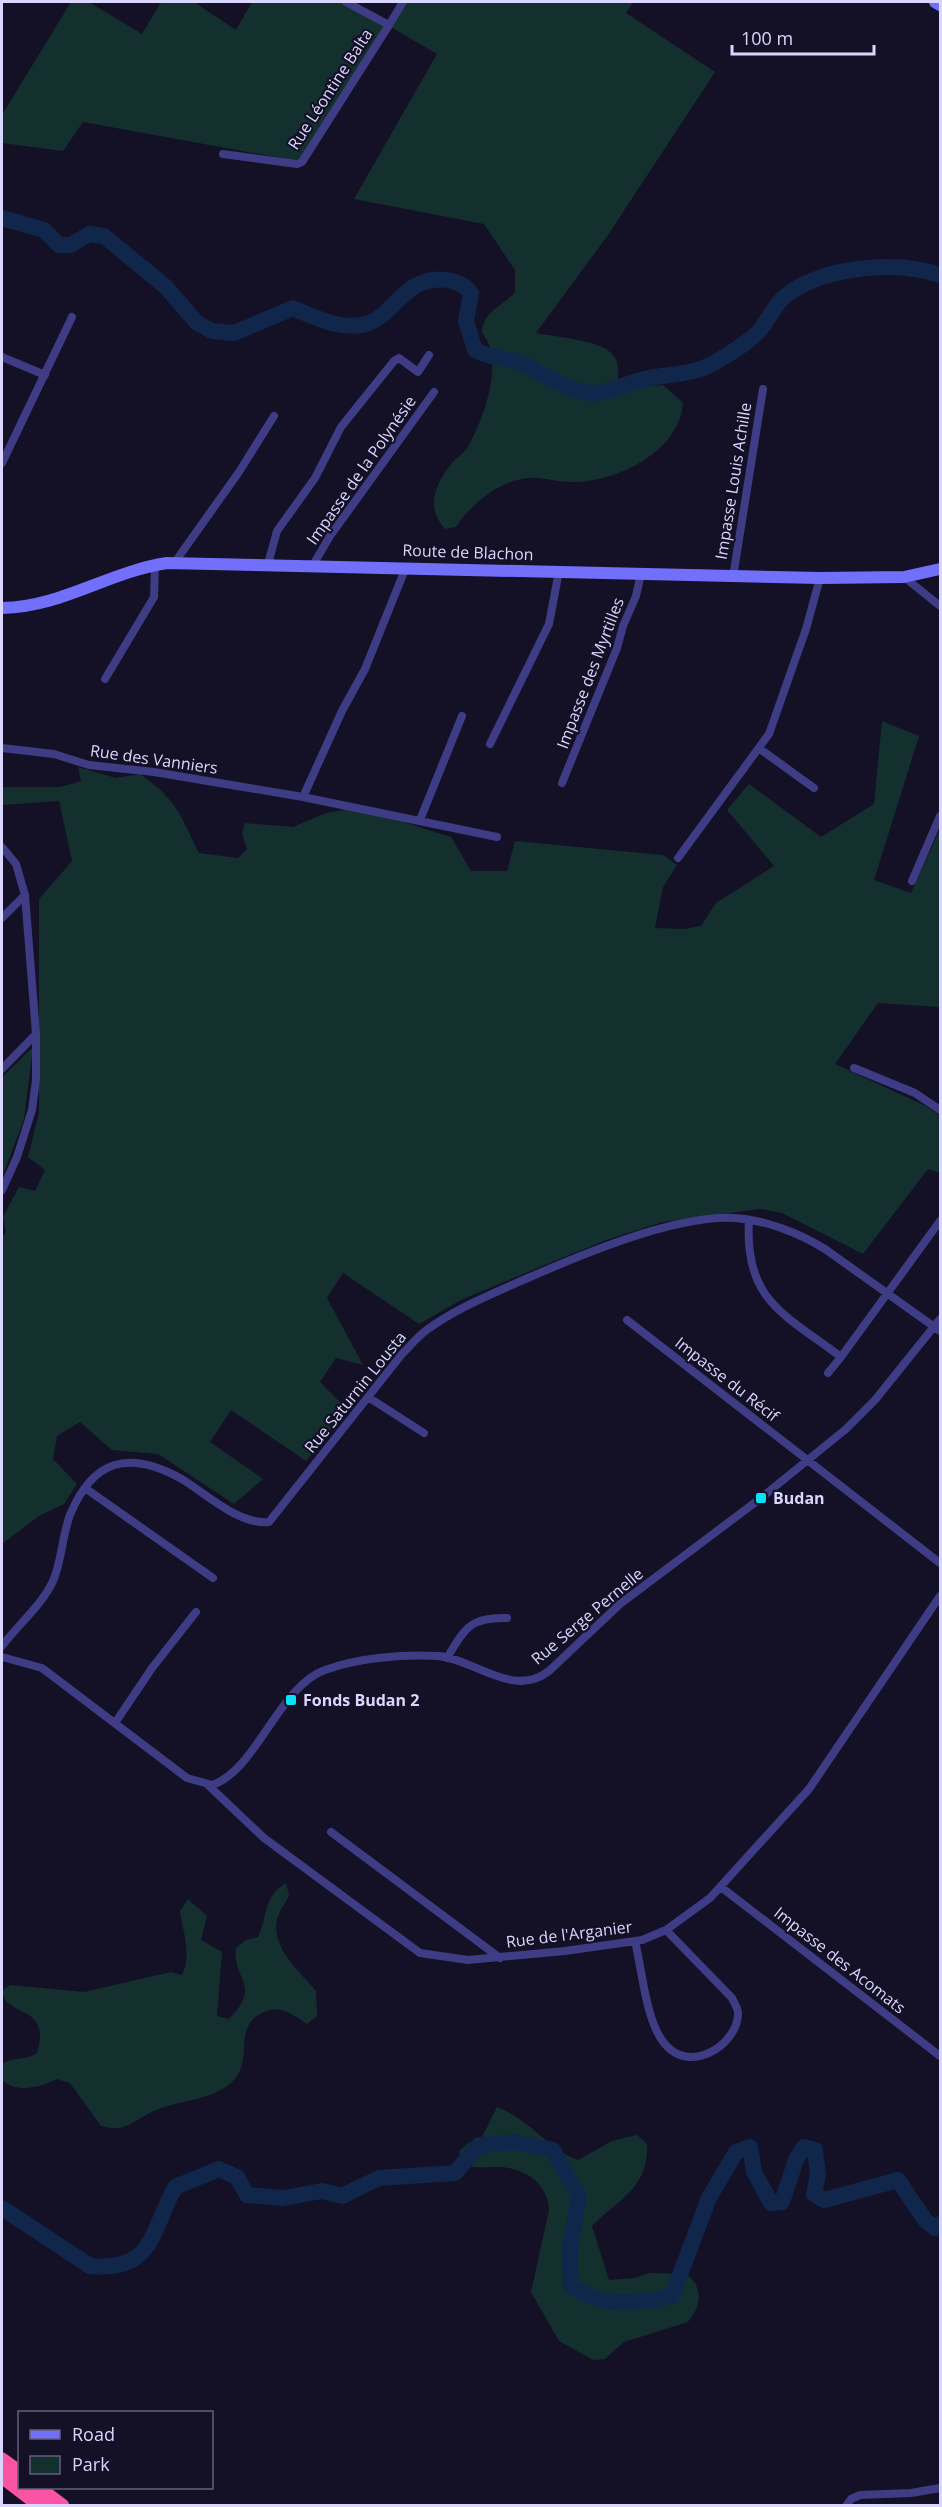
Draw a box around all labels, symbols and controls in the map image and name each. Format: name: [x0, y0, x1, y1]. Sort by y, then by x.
scale bar: [732, 18, 874, 56]
street label: Rue Léontine Balta: [283, 24, 377, 154]
text: 100 m: [741, 26, 793, 50]
street label: Impasse de la Polynésie: [301, 391, 421, 549]
street label: Impasse Louis Achille: [710, 401, 756, 561]
street label: Route de Blachon: [402, 539, 534, 565]
street label: Impasse des Myrtilles: [551, 594, 629, 752]
street label: Rue des Vanniers: [89, 739, 219, 779]
street label: Rue Saturnin Lousta: [299, 1327, 411, 1457]
street label: Impasse du Récif: [671, 1332, 785, 1427]
place label: Budan: [773, 1487, 825, 1509]
marker: Budan: [754, 1491, 768, 1505]
street label: Rue Serge Pernelle: [526, 1563, 648, 1669]
place label: Fonds Budan 2: [303, 1689, 419, 1711]
marker: Fonds Budan 2: [284, 1693, 298, 1707]
street label: Impasse des Acomats: [770, 1902, 910, 2018]
street label: Rue de l'Arganier: [505, 1915, 634, 1953]
legend: [18, 2411, 213, 2489]
text: Road: [72, 2422, 115, 2446]
text: Park: [72, 2452, 110, 2476]

